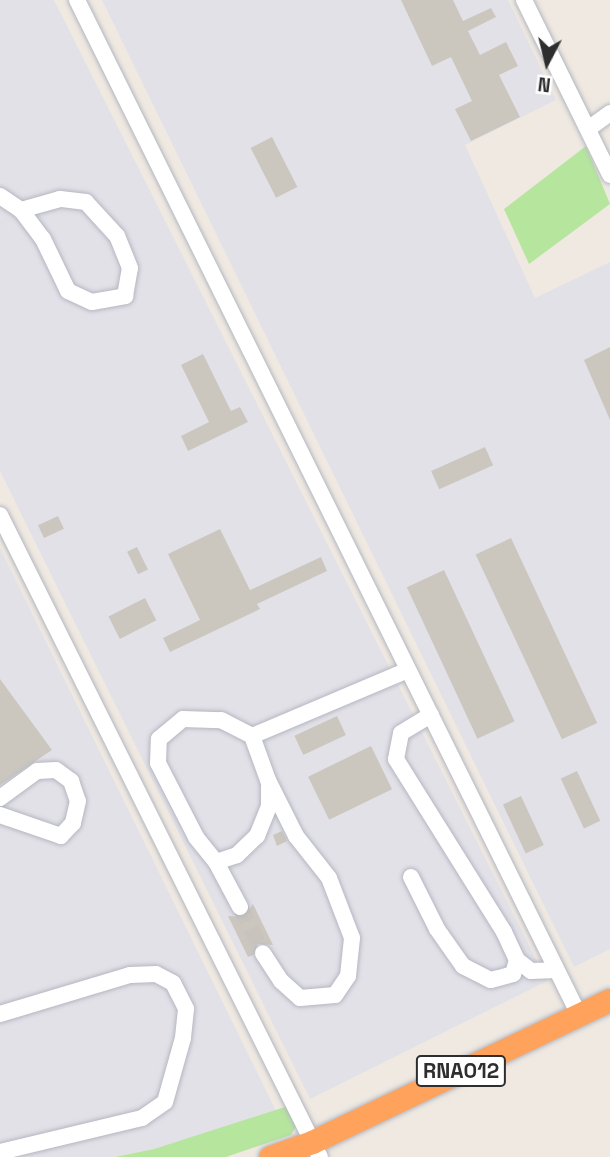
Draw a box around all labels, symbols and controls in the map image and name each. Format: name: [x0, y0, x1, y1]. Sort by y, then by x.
north arrow: [512, 28, 582, 98]
text: N: [537, 71, 552, 98]
road number: RNA012: [416, 1054, 506, 1088]

